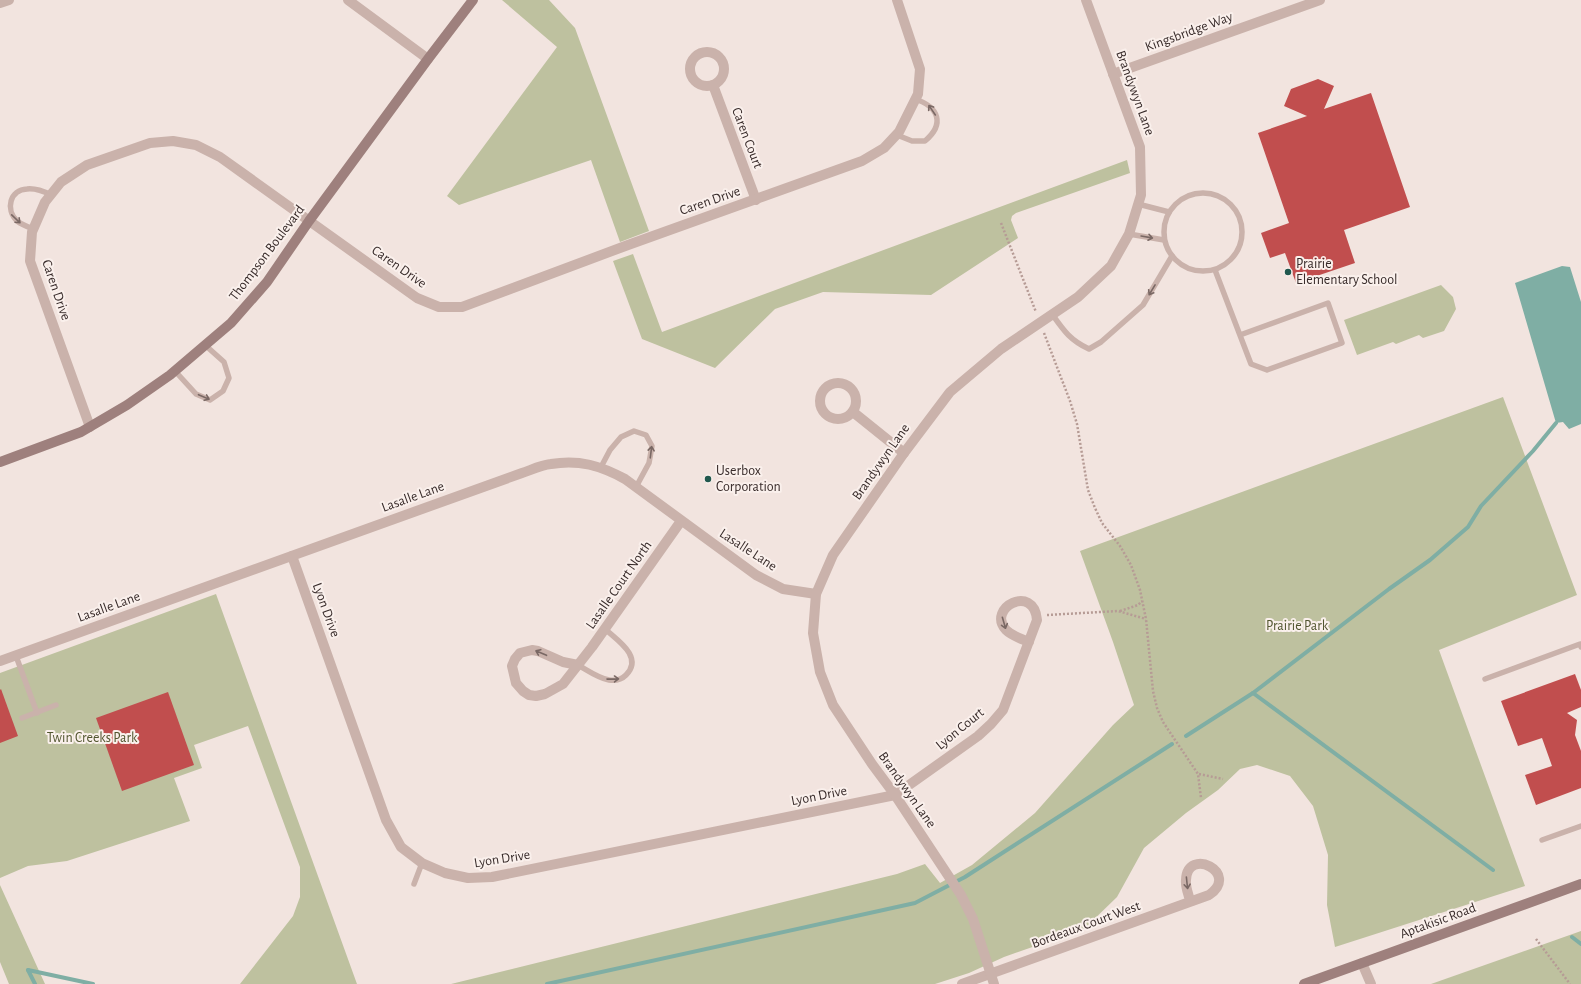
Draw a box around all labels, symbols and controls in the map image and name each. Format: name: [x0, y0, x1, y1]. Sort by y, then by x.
street label: Kingsbridge Way: [1143, 10, 1235, 54]
street label: Brandywyn Lane: [1113, 49, 1157, 137]
one-way arrow: [928, 105, 936, 116]
street label: Caren Court: [729, 106, 765, 171]
street label: Caren Drive: [678, 184, 742, 218]
street label: Thompson Boulevard: [227, 203, 307, 303]
one-way arrow: [11, 213, 21, 223]
one-way arrow: [1140, 234, 1153, 242]
street label: Caren Drive: [369, 243, 429, 291]
place label: Prairie Elementary School: [1296, 257, 1398, 287]
street label: Caren Drive: [39, 258, 73, 322]
marker: Prairie Elementary School: [1283, 267, 1293, 277]
one-way arrow: [1147, 284, 1155, 296]
one-way arrow: [197, 394, 209, 401]
street label: Brandywyn Lane: [850, 421, 912, 503]
one-way arrow: [647, 446, 655, 459]
place label: Userbox Corporation: [716, 464, 781, 494]
marker: Userbox Corporation: [703, 474, 713, 484]
street label: Lasalle Lane: [380, 479, 446, 515]
street label: Lasalle Lane: [717, 526, 779, 574]
street label: Lasalle Court North: [583, 538, 655, 632]
street label: Lyon Drive: [310, 581, 342, 639]
street label: Lasalle Lane: [76, 589, 142, 625]
one-way arrow: [1001, 617, 1008, 630]
park label: Prairie Park: [1266, 619, 1329, 633]
one-way arrow: [535, 649, 547, 656]
one-way arrow: [606, 675, 619, 683]
street label: Lyon Court: [933, 705, 987, 753]
park label: Twin Creeks Park: [47, 731, 138, 745]
street label: Brandywyn Lane: [876, 749, 938, 831]
street label: Lyon Drive: [790, 784, 848, 808]
street label: Lyon Drive: [473, 848, 531, 870]
one-way arrow: [1183, 876, 1190, 889]
street label: Bordeaux Court West: [1030, 899, 1143, 951]
street label: Aptakisic Road: [1398, 901, 1478, 941]

